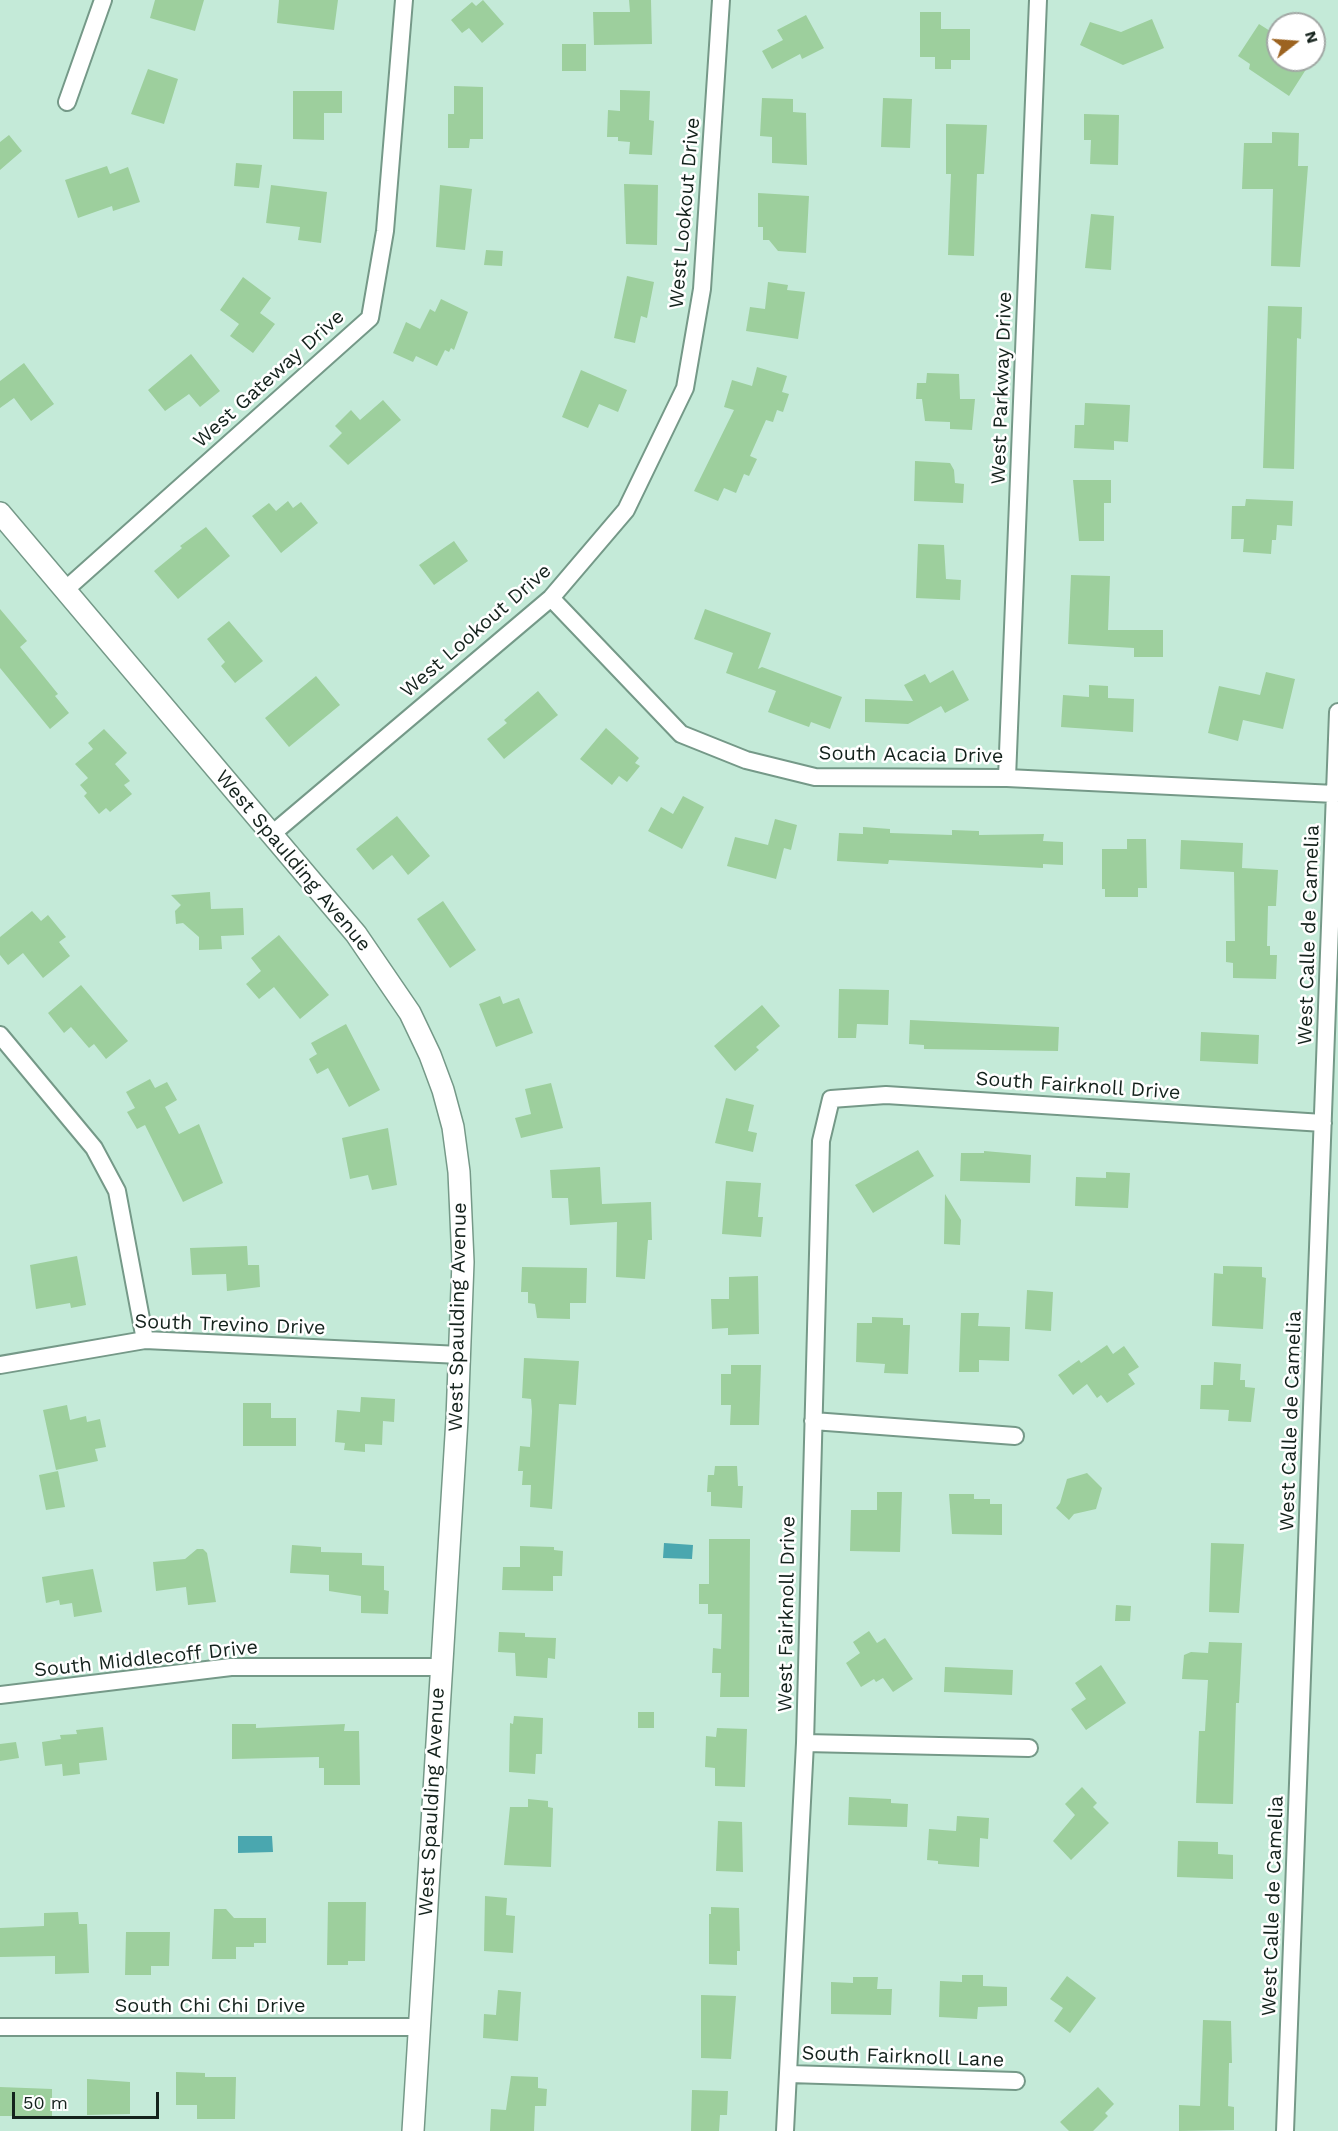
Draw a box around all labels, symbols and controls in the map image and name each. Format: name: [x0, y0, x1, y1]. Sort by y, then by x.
north arrow: [1266, 12, 1326, 72]
text: N: [1301, 29, 1323, 46]
street label: West Lookout Drive: [665, 116, 705, 310]
street label: West Parkway Drive: [987, 291, 1017, 485]
street label: West Gateway Drive: [189, 305, 349, 453]
street label: West Lookout Drive: [396, 559, 556, 703]
street label: South Acacia Drive: [818, 741, 1004, 769]
street label: West Spaulding Avenue: [210, 765, 376, 957]
street label: West Calle de Camelia: [1293, 824, 1325, 1046]
street label: South Fairknoll Drive: [975, 1067, 1181, 1105]
street label: West Spaulding Avenue: [444, 1202, 472, 1432]
street label: South Trevino Drive: [134, 1310, 326, 1340]
street label: West Calle de Camelia: [1275, 1310, 1307, 1532]
street label: West Fairknoll Drive: [773, 1516, 801, 1712]
street label: South Middlecoff Drive: [33, 1635, 259, 1683]
street label: West Spaulding Avenue: [414, 1687, 450, 1917]
street label: West Calle de Camelia: [1257, 1795, 1289, 2017]
street label: South Chi Chi Drive: [115, 1994, 305, 2018]
street label: South Fairknoll Lane: [801, 2041, 1005, 2073]
scale bar: [15, 2080, 162, 2118]
text: 50 m: [23, 2092, 68, 2113]

